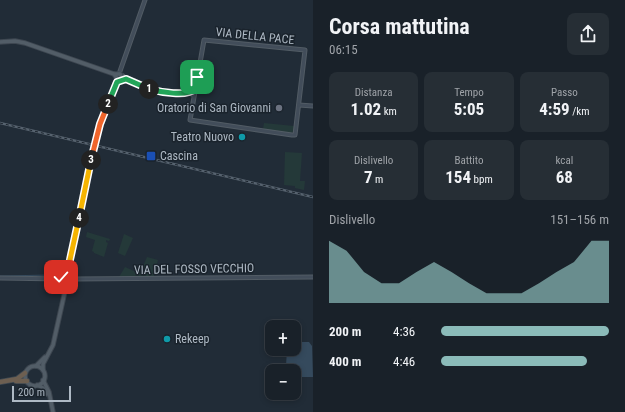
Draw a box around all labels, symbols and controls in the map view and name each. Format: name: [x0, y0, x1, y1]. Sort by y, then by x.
button: share: [567, 13, 609, 55]
text: Corsa mattutina: [329, 14, 470, 39]
street label: VIA DELLA PACE: [215, 25, 295, 47]
text: 06:15: [329, 42, 358, 57]
pin: [180, 60, 214, 94]
icon: arrive: [186, 66, 208, 88]
pin: 1: [139, 79, 159, 99]
text: 1: [146, 82, 152, 95]
text: Distanza: [355, 86, 393, 99]
text: Tempo: [454, 86, 484, 99]
text: Passo: [551, 86, 578, 99]
pin: 2: [98, 94, 118, 114]
text: 2: [105, 97, 111, 110]
text: 1.02: [350, 99, 381, 119]
text: 5:05: [454, 99, 484, 119]
text: 4:59: [539, 99, 570, 119]
place label: Oratorio di San Giovanni: [157, 101, 271, 115]
marker: Oratorio di San Giovanni: [274, 103, 284, 113]
text: km: [381, 105, 397, 118]
text: /km: [570, 105, 589, 118]
place label: Teatro Nuovo: [171, 130, 234, 144]
marker: Teatro Nuovo: [237, 132, 247, 142]
place label: Cascina: [160, 149, 198, 163]
pin: 3: [81, 150, 101, 170]
marker: Cascina: [145, 150, 157, 162]
text: 3: [88, 153, 94, 166]
text: Dislivello: [354, 154, 393, 167]
text: Battito: [455, 154, 483, 167]
text: kcal: [555, 154, 573, 167]
text: 7: [364, 167, 373, 187]
text: 154: [445, 167, 471, 187]
text: 68: [556, 167, 573, 187]
text: m: [373, 173, 383, 186]
text: bpm: [471, 173, 493, 186]
pin: 4: [69, 208, 89, 228]
text: 4: [76, 211, 82, 224]
text: Dislivello: [329, 212, 375, 227]
text: 151–156 m: [550, 212, 609, 227]
pin: [44, 260, 78, 294]
street label: VIA DEL FOSSO VECCHIO: [134, 261, 254, 277]
icon: check: [50, 266, 72, 288]
map controls: [265, 320, 301, 400]
button: +: [265, 320, 301, 356]
text: 200 m: [329, 324, 361, 339]
text: 4:36: [393, 324, 415, 339]
place label: Rekeep: [175, 332, 210, 346]
marker: Rekeep: [162, 334, 172, 344]
text: 400 m: [329, 354, 361, 369]
text: 4:46: [393, 354, 415, 369]
button: −: [265, 364, 301, 400]
scale bar: [12, 384, 71, 403]
text: 200 m: [18, 386, 45, 399]

